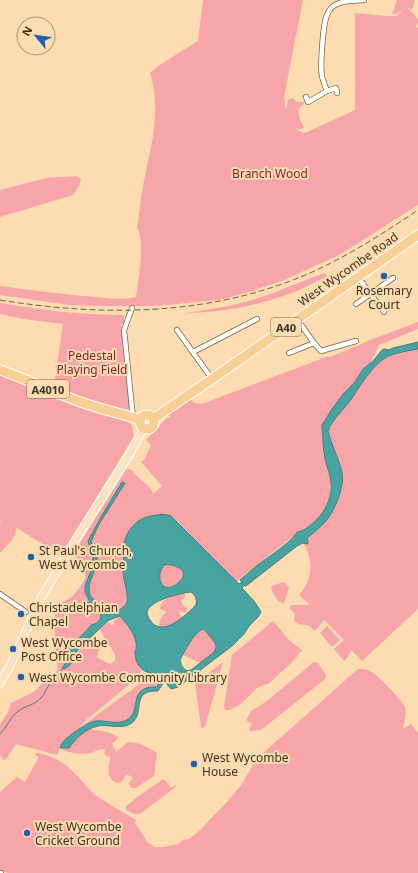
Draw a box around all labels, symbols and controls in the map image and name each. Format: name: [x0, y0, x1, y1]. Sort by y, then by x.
north arrow: [16, 16, 56, 56]
text: N: [18, 23, 36, 38]
park label: Branch Wood: [232, 165, 308, 182]
street label: West Wycombe Road: [295, 228, 401, 310]
marker: Rosemary Court: [379, 271, 389, 281]
place label: Rosemary Court: [356, 282, 413, 313]
road number: A40: [271, 318, 301, 336]
park label: Pedestal Playing Field: [57, 347, 127, 378]
road number: A4010: [27, 380, 69, 398]
place label: St Paul's Church, West Wycombe: [39, 542, 132, 573]
marker: St Paul's Church, West Wycombe: [26, 552, 36, 562]
place label: Christadelphian Chapel: [29, 599, 118, 630]
marker: Christadelphian Chapel: [16, 609, 26, 619]
place label: West Wycombe Post Office: [21, 634, 108, 665]
marker: West Wycombe Post Office: [8, 644, 18, 654]
place label: West Wycombe Community Library: [29, 669, 228, 686]
marker: West Wycombe Community Library: [16, 672, 26, 682]
place label: West Wycombe House: [202, 749, 289, 780]
marker: West Wycombe House: [189, 759, 199, 769]
place label: West Wycombe Cricket Ground: [35, 818, 122, 849]
marker: West Wycombe Cricket Ground: [22, 828, 32, 838]

